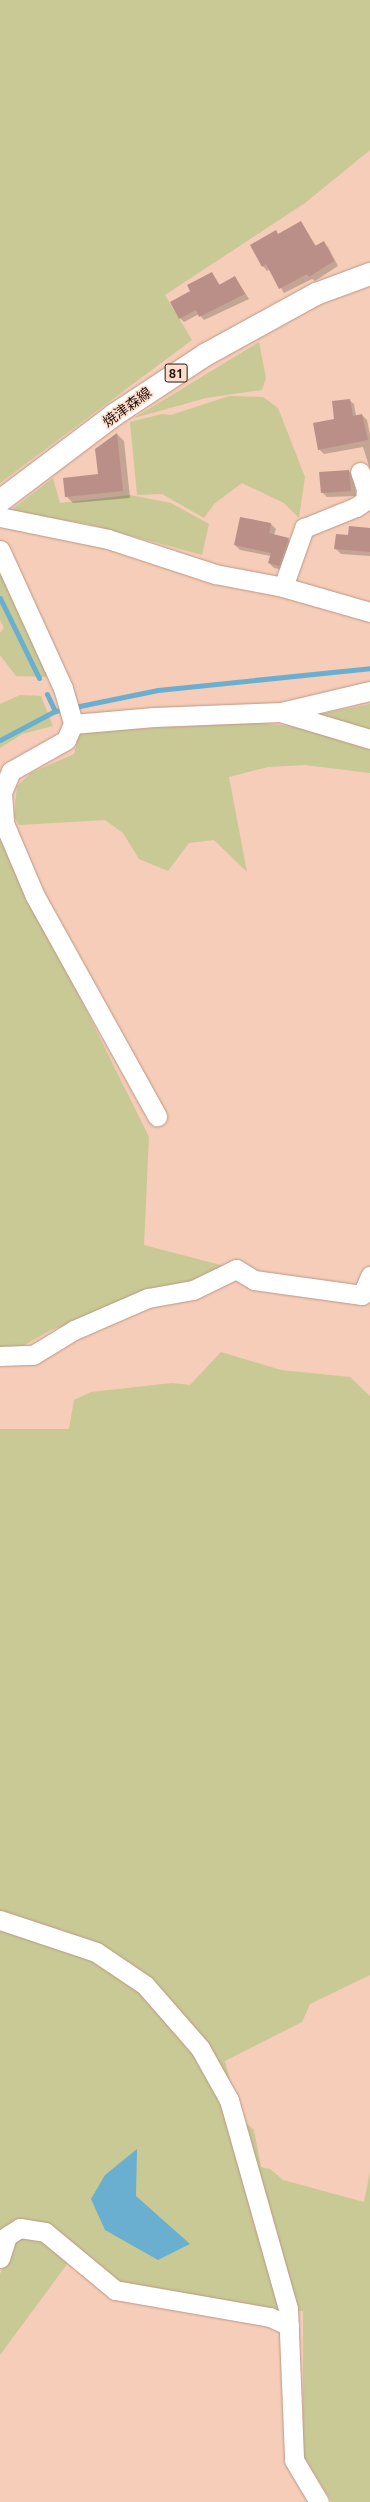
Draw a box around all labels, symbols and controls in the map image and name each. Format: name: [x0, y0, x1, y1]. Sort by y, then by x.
road number: 81: [164, 362, 188, 384]
street label: 焼津森線: [99, 384, 155, 430]

